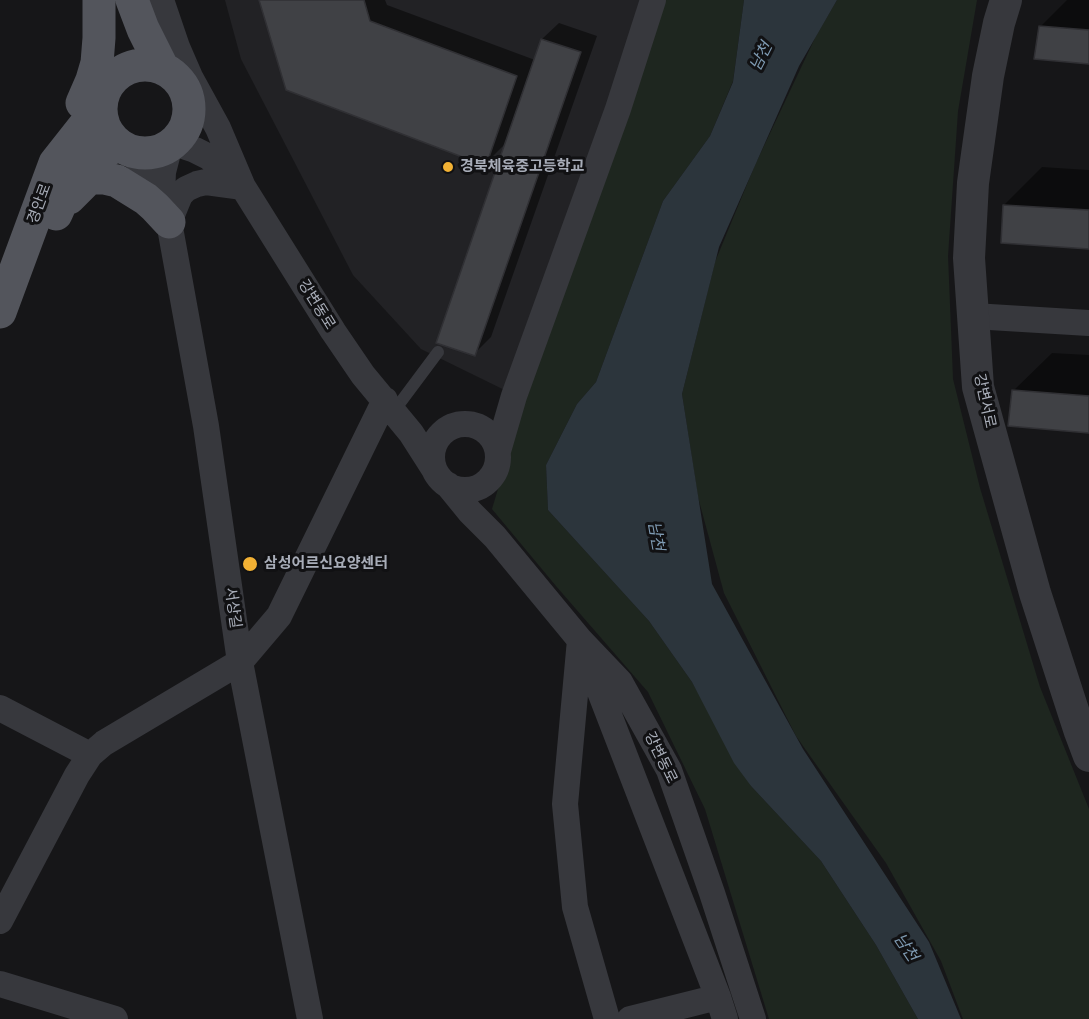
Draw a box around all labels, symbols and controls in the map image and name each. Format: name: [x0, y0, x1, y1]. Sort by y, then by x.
water label: 남천: [747, 40, 777, 74]
place label: 경북체육중고등학교: [460, 158, 584, 176]
marker: 경북체육중고등학교: [441, 160, 455, 174]
street label: 경안로: [24, 181, 56, 227]
street label: 강변동로: [294, 277, 338, 333]
street label: 강변서로: [969, 372, 999, 430]
water label: 남천: [643, 520, 667, 552]
marker: 삼성어르신요양센터: [241, 555, 259, 573]
place label: 삼성어르신요양센터: [264, 555, 388, 573]
street label: 서상길: [220, 586, 244, 630]
street label: 강변동로: [640, 729, 680, 787]
water label: 남천: [889, 930, 921, 966]

